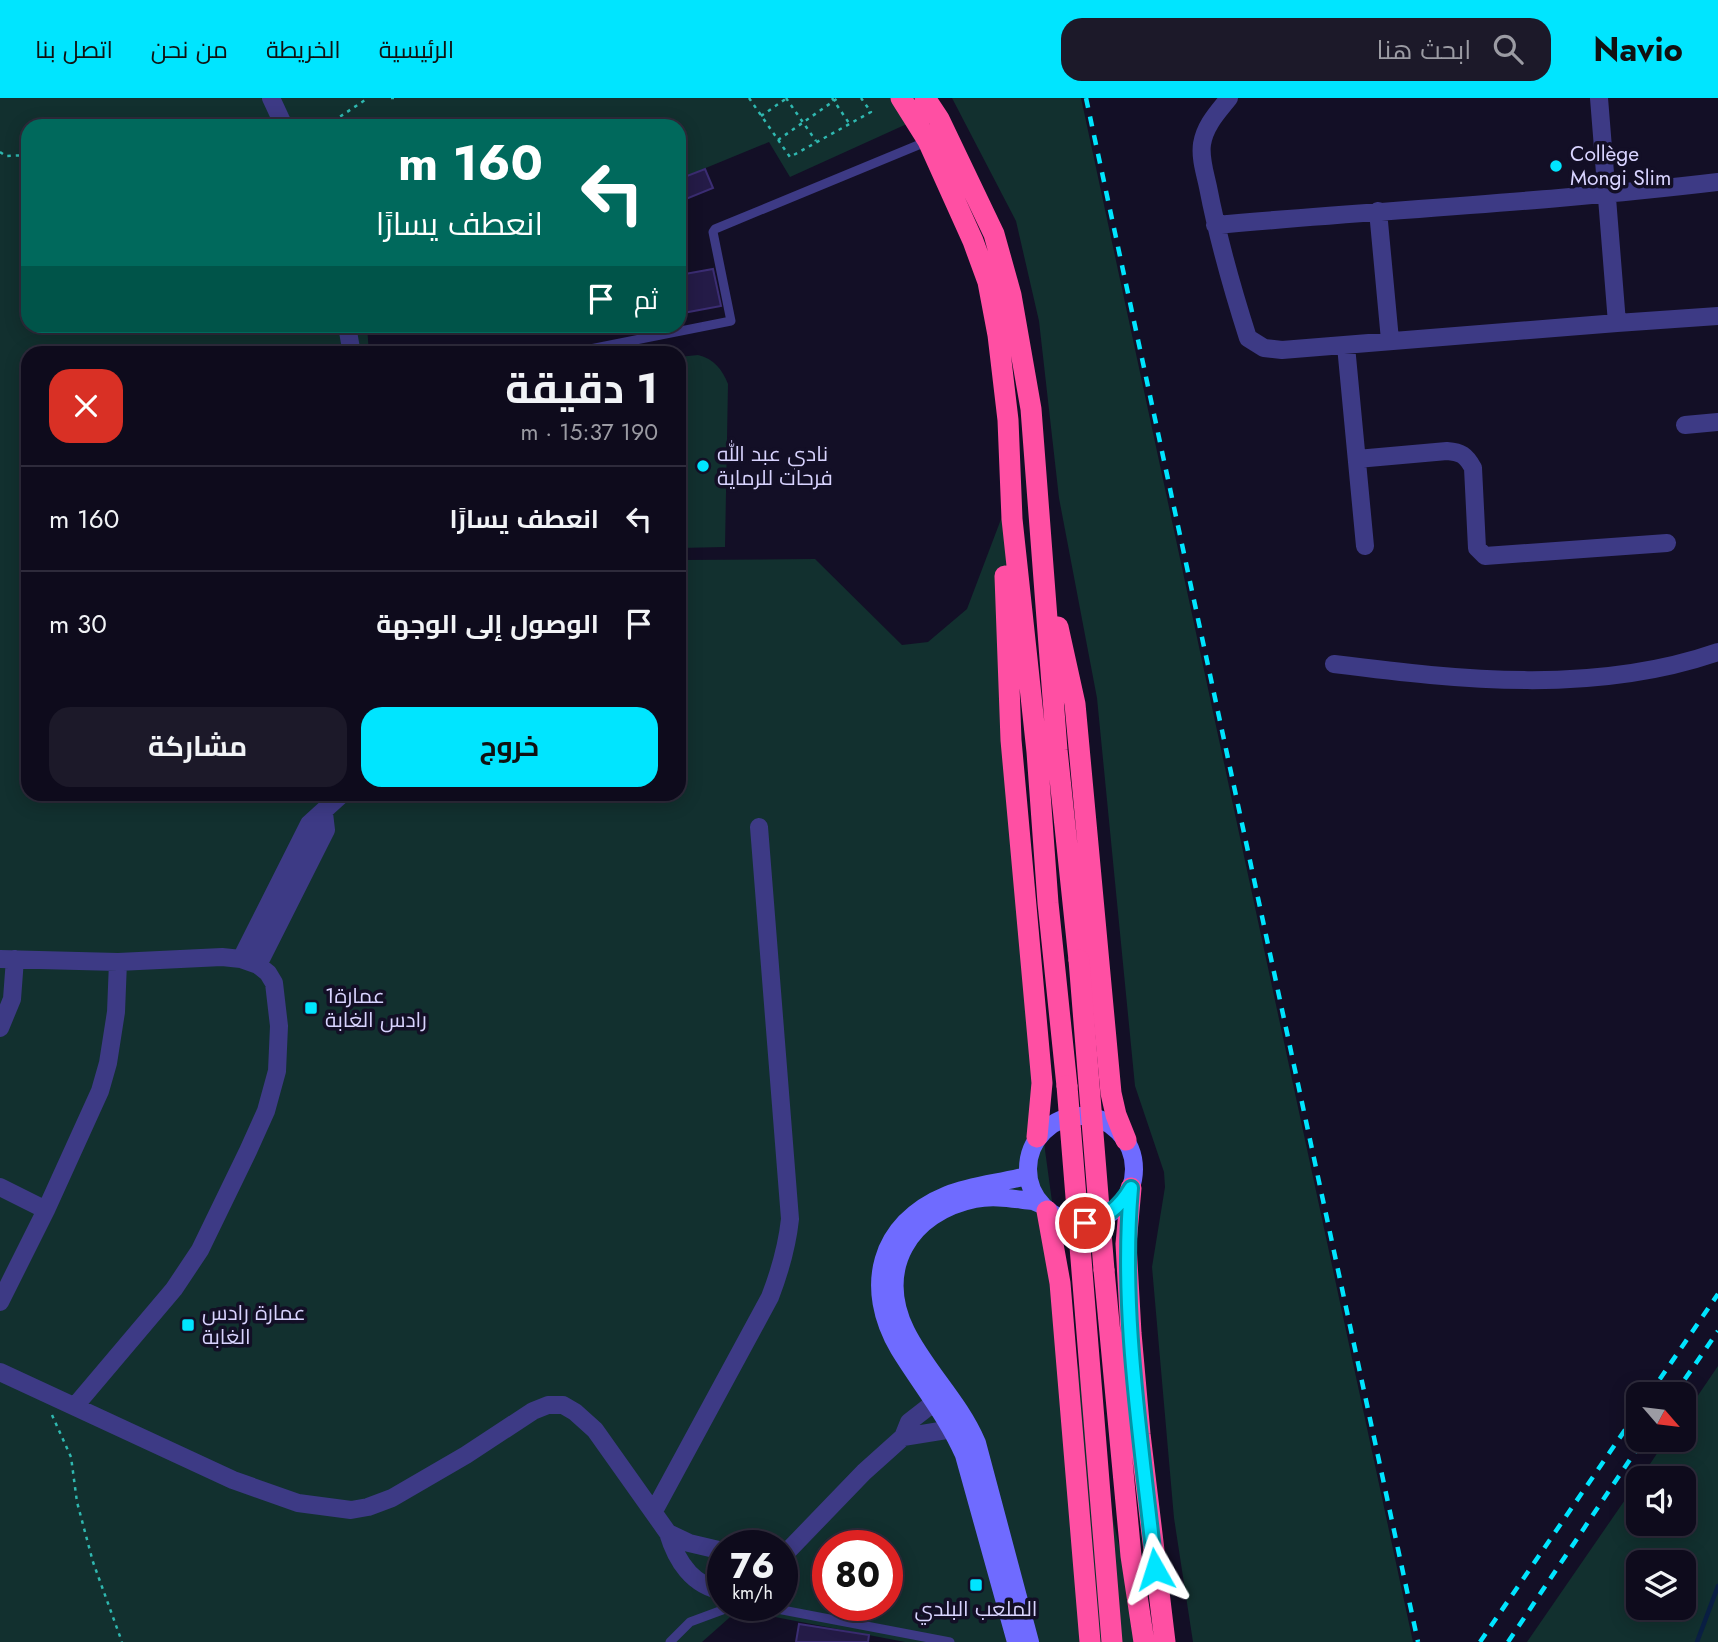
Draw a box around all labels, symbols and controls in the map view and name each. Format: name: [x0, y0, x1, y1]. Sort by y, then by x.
search box: [1061, 18, 1551, 81]
text: Navio: [1593, 26, 1683, 73]
icon: search: [1489, 30, 1527, 68]
text: ابحث هنا: [1377, 31, 1471, 69]
text: اتصل بنا: [35, 32, 113, 67]
text: من نحن: [151, 32, 228, 67]
text: الخريطة: [266, 32, 341, 67]
text: الرئيسية: [379, 32, 454, 67]
text: 160 m: [398, 128, 543, 198]
place label: Collège Mongi Slim: [1570, 139, 1671, 193]
icon: left: [567, 147, 658, 238]
marker: Collège Mongi Slim: [1548, 158, 1564, 174]
text: انعطف يسارًا: [376, 201, 543, 247]
icon: arrive: [582, 280, 620, 318]
text: ثم: [634, 281, 658, 319]
text: 1 دقيقة: [505, 358, 658, 419]
button: close: [49, 369, 123, 443]
text: 190 m · 15:37: [521, 415, 658, 449]
place label: نادي عبد الله فرحات للرماية: [717, 439, 833, 493]
marker: نادي عبد الله فرحات للرماية: [695, 458, 711, 474]
text: 160 m: [49, 500, 119, 538]
text: انعطف يسارًا: [449, 500, 599, 538]
icon: left: [620, 500, 658, 538]
text: 30 m: [49, 605, 107, 643]
text: الوصول إلى الوجهة: [376, 605, 599, 643]
icon: arrive: [620, 605, 658, 643]
button: مشاركة: [49, 707, 347, 787]
button: خروج: [361, 707, 658, 787]
place label: 1عمارة رادس الغابة: [325, 981, 427, 1035]
marker: 1عمارة رادس الغابة: [303, 1000, 319, 1016]
pin: [1055, 1193, 1115, 1253]
icon: arrive: [1066, 1204, 1104, 1242]
place label: عمارة رادس الغابة: [202, 1298, 306, 1352]
marker: عمارة رادس الغابة: [180, 1317, 196, 1333]
north arrow: [1626, 1382, 1696, 1452]
map controls: [1626, 1382, 1696, 1620]
button: sound: [1626, 1466, 1696, 1536]
speed limit sign: 80: [812, 1530, 903, 1621]
position arrow: [1118, 1532, 1192, 1606]
text: 76: [730, 1541, 775, 1591]
button: layers: [1626, 1550, 1696, 1620]
marker: الملعب البلدي: [968, 1577, 984, 1593]
text: km/h: [732, 1580, 773, 1606]
place label: الملعب البلدي: [915, 1594, 1037, 1625]

